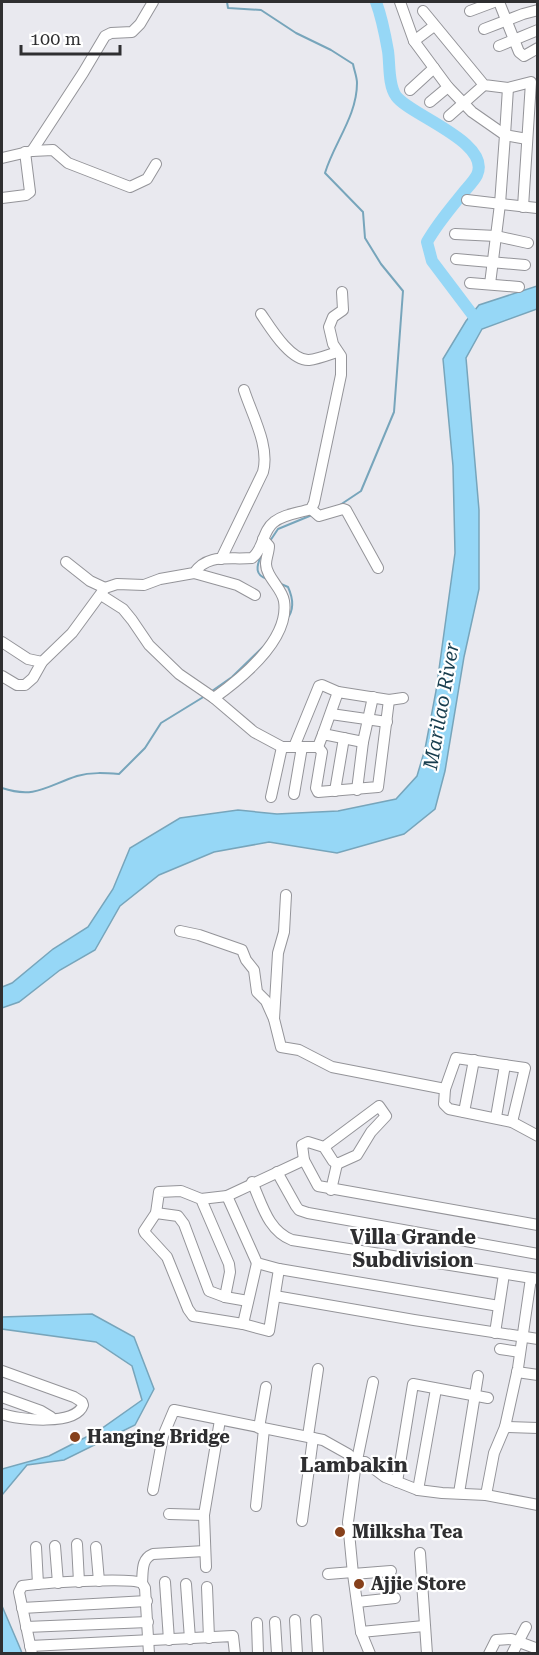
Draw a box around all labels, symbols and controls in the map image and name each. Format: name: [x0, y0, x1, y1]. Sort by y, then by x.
scale bar: [21, 18, 120, 56]
text: 100 m: [30, 28, 81, 49]
water label: Marilao River: [418, 640, 464, 772]
district label: Villa Grande Subdivision: [350, 1225, 476, 1272]
place label: Hanging Bridge: [87, 1426, 230, 1447]
marker: Hanging Bridge: [68, 1430, 82, 1444]
district label: Lambakin: [300, 1453, 408, 1477]
place label: Milksha Tea: [352, 1521, 463, 1542]
marker: Milksha Tea: [333, 1525, 347, 1539]
place label: Ajjie Store: [371, 1573, 467, 1594]
marker: Ajjie Store: [352, 1577, 366, 1591]

